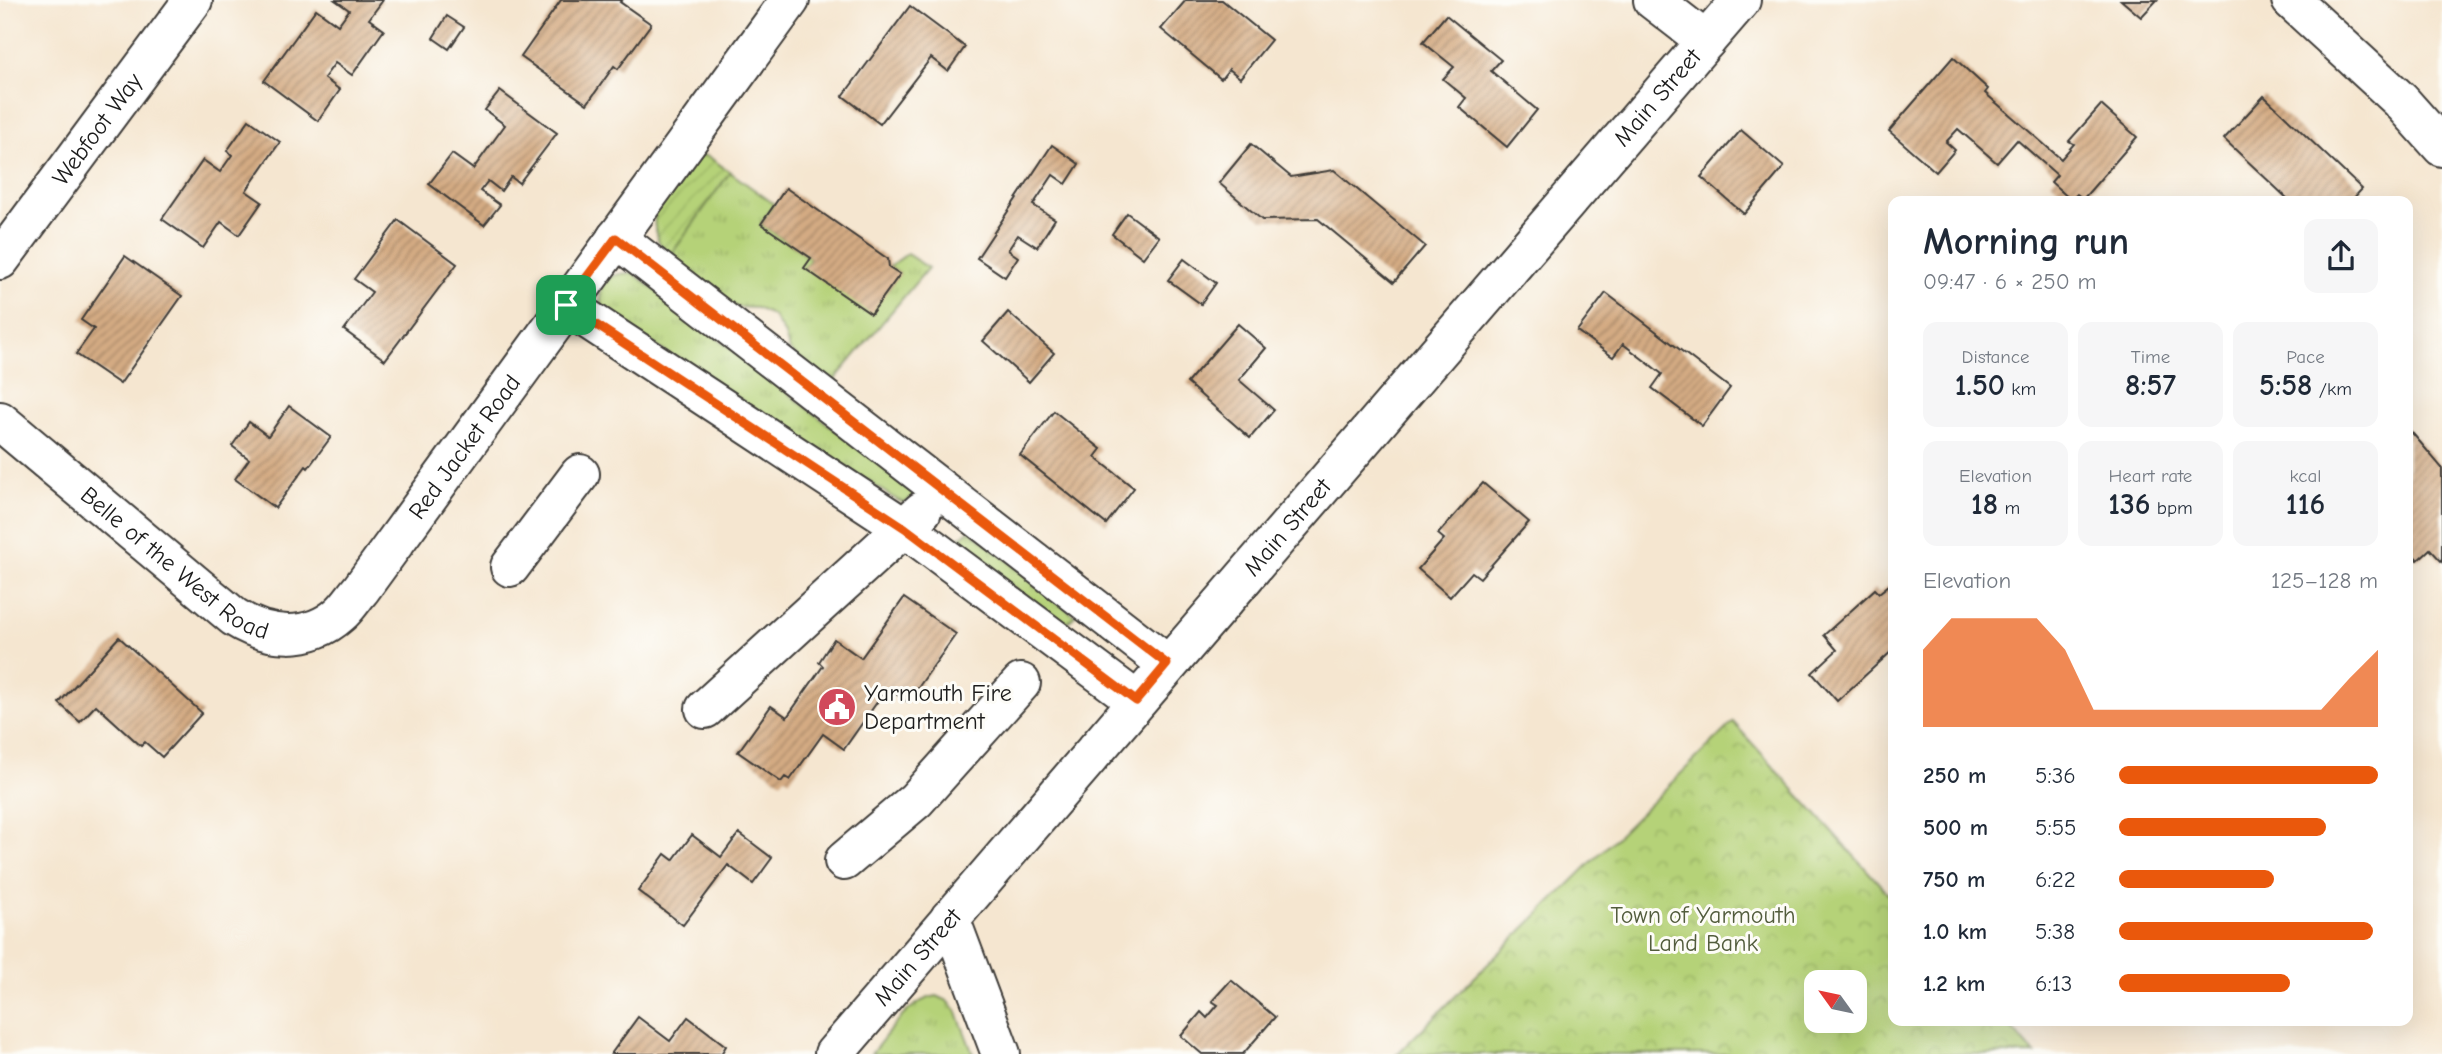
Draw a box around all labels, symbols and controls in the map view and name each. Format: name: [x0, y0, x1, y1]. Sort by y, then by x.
street label: Main Street: [1608, 42, 1707, 152]
street label: Webfoot Way: [46, 67, 148, 191]
button: share: [2304, 219, 2378, 293]
text: Morning run: [1923, 220, 2129, 264]
text: 09:47 · 6 × 250 m: [1923, 268, 2097, 295]
pin: [536, 275, 596, 335]
icon: arrive: [547, 286, 585, 324]
text: Distance: [1961, 346, 2030, 368]
text: Time: [2131, 346, 2170, 368]
text: Pace: [2286, 346, 2325, 368]
text: 1.50: [1955, 368, 2005, 403]
text: 8:57: [2125, 368, 2176, 403]
text: 5:58: [2259, 368, 2312, 403]
street label: Red Jacket Road: [403, 369, 526, 524]
text: km: [2005, 378, 2036, 400]
text: /km: [2312, 378, 2352, 400]
text: Elevation: [1959, 465, 2032, 487]
text: Heart rate: [2109, 465, 2192, 487]
text: kcal: [2290, 465, 2321, 487]
street label: Main Street: [1238, 472, 1338, 582]
street label: Belle of the West Road: [75, 481, 272, 645]
text: 18: [1971, 487, 1998, 522]
text: 136: [2108, 487, 2150, 522]
text: 116: [2286, 487, 2325, 522]
text: m: [1998, 497, 2020, 519]
text: bpm: [2150, 497, 2193, 519]
text: Elevation: [1923, 567, 2011, 594]
text: 125–128 m: [2271, 567, 2378, 594]
place label: Yarmouth Fire Department: [864, 679, 1012, 735]
public building icon: Yarmouth Fire Department: [816, 686, 858, 728]
text: 250 m: [1923, 762, 1986, 789]
text: 5:36: [2035, 762, 2076, 789]
text: 500 m: [1923, 814, 1988, 841]
text: 5:55: [2035, 814, 2077, 841]
text: 750 m: [1923, 866, 1985, 893]
text: 6:22: [2035, 866, 2076, 893]
park label: Town of Yarmouth Land Bank: [1610, 901, 1796, 957]
street label: Main Street: [868, 902, 968, 1011]
text: 1.0 km: [1923, 918, 1987, 945]
text: 5:38: [2035, 918, 2075, 945]
north arrow: [1804, 970, 1867, 1032]
map controls: [1804, 970, 1867, 1033]
text: 1.2 km: [1923, 970, 1985, 997]
text: 6:13: [2035, 970, 2072, 997]

